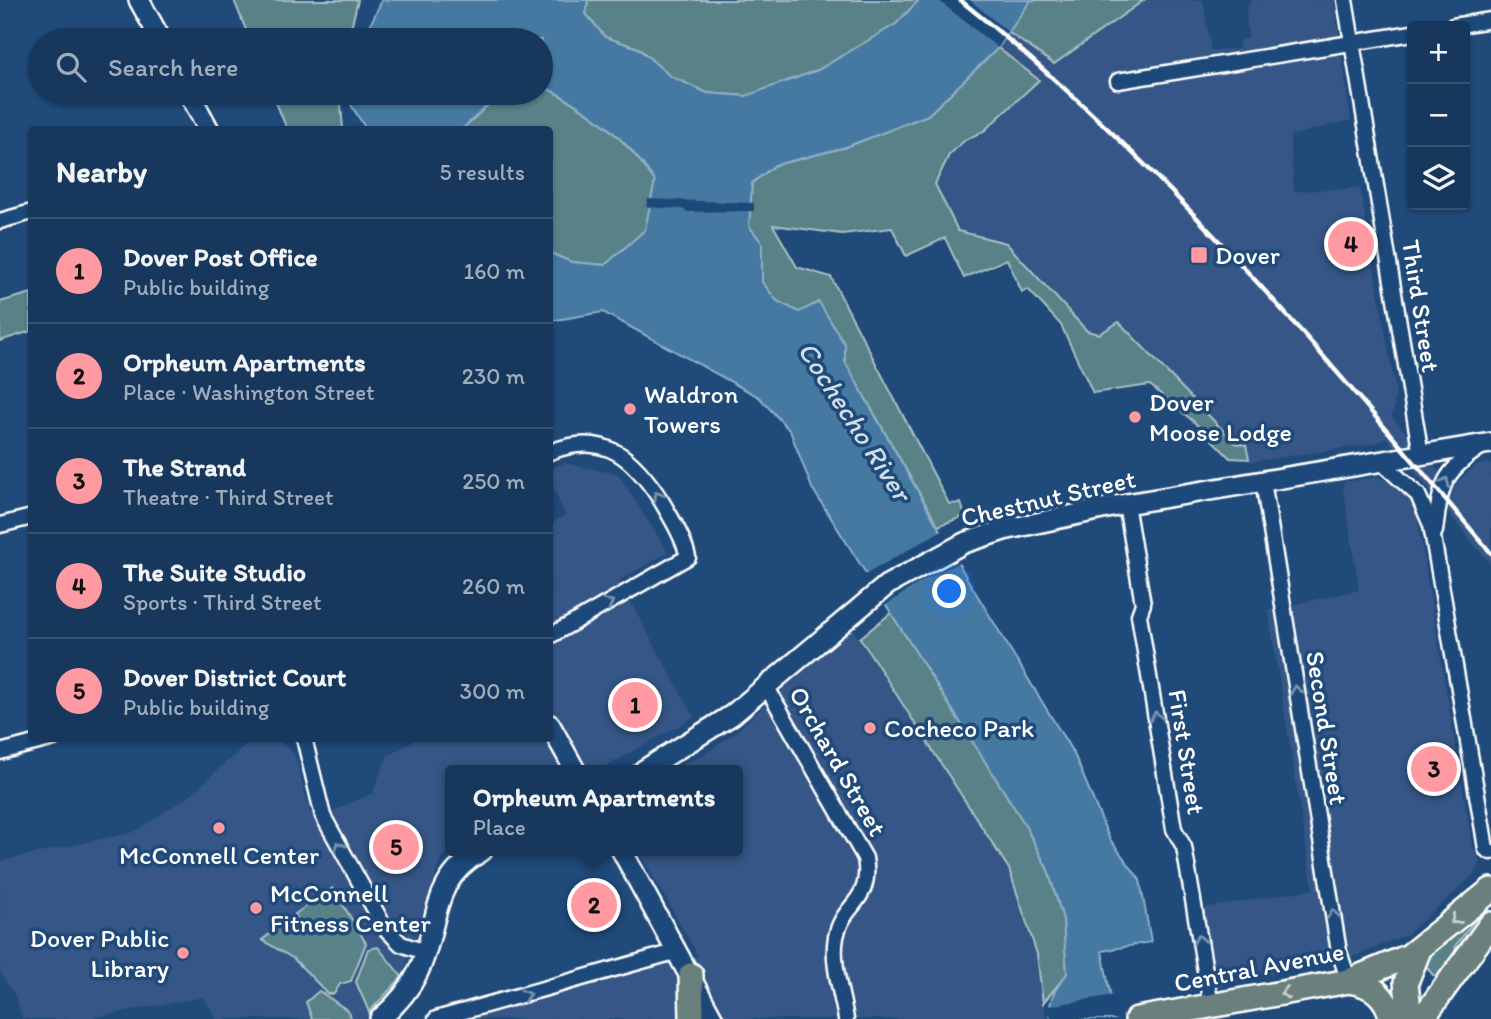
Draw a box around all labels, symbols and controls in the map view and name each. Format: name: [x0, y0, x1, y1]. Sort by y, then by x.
map controls: [1407, 21, 1470, 210]
button: +: [1407, 21, 1470, 84]
search box: [28, 28, 553, 105]
icon: search: [52, 48, 90, 86]
text: Search here: [108, 51, 238, 83]
button: −: [1407, 84, 1470, 147]
button: layers: [1407, 147, 1470, 210]
text: Nearby: [56, 153, 147, 190]
text: 5 results: [439, 158, 525, 186]
pin: 4: [1328, 218, 1374, 270]
street label: Third Street: [1395, 237, 1447, 375]
place label: Dover: [1215, 239, 1280, 271]
text: Dover Post Office: [123, 241, 318, 273]
marker: Dover: [1189, 245, 1209, 265]
text: 1: [74, 257, 84, 285]
text: 160 m: [463, 257, 525, 285]
text: Public building: [123, 273, 269, 301]
water label: Cochecho River: [791, 335, 921, 510]
text: Orpheum Apartments: [123, 346, 366, 378]
text: 2: [73, 362, 85, 390]
text: 230 m: [462, 362, 525, 390]
text: Place · Washington Street: [123, 378, 375, 406]
place label: Waldron Towers: [644, 378, 739, 440]
place label: Dover Moose Lodge: [1149, 386, 1292, 448]
marker: Waldron Towers: [622, 401, 638, 417]
marker: Dover Moose Lodge: [1127, 409, 1143, 425]
text: The Strand: [123, 451, 246, 483]
street label: Chestnut Street: [958, 462, 1139, 534]
text: 3: [73, 467, 85, 495]
text: 250 m: [462, 467, 525, 495]
one-way arrow: [1436, 477, 1450, 489]
text: Theatre · Third Street: [123, 483, 334, 511]
one-way arrow: [653, 491, 666, 504]
text: The Suite Studio: [123, 556, 306, 588]
text: 4: [72, 572, 86, 600]
text: 260 m: [462, 572, 525, 600]
your location: [932, 574, 966, 608]
text: Sports · Third Street: [123, 588, 322, 616]
one-way arrow: [602, 598, 615, 611]
street label: Second Street: [1299, 649, 1355, 807]
text: Dover District Court: [123, 661, 346, 693]
text: 5: [73, 677, 85, 705]
text: 300 m: [460, 677, 525, 705]
pin: 1: [612, 679, 658, 731]
street label: Orchard Street: [782, 680, 894, 842]
one-way arrow: [1289, 684, 1304, 696]
street label: First Street: [1161, 687, 1213, 817]
text: Public building: [123, 693, 269, 721]
one-way arrow: [1149, 710, 1164, 722]
place label: Cocheco Park: [884, 712, 1034, 744]
marker: Cocheco Park: [862, 720, 878, 736]
pin: 3: [1411, 743, 1457, 795]
popup: [445, 765, 743, 856]
text: Orpheum Apartments: [473, 781, 715, 813]
text: Place: [473, 813, 526, 841]
marker: McConnell Center: [211, 820, 227, 836]
pin: 5: [373, 821, 419, 873]
place label: McConnell Center: [119, 839, 319, 871]
one-way arrow: [334, 841, 347, 853]
place label: McConnell Fitness Center: [270, 877, 431, 939]
pin: 2: [571, 879, 617, 931]
marker: McConnell Fitness Center: [248, 900, 264, 916]
one-way arrow: [1326, 909, 1341, 920]
one-way arrow: [1450, 912, 1463, 924]
place label: Dover Public Library: [30, 922, 169, 984]
one-way arrow: [1193, 933, 1208, 945]
street label: Central Avenue: [1171, 935, 1347, 999]
marker: Dover Public Library: [175, 945, 191, 961]
one-way arrow: [1279, 985, 1291, 1000]
one-way arrow: [520, 988, 532, 1003]

